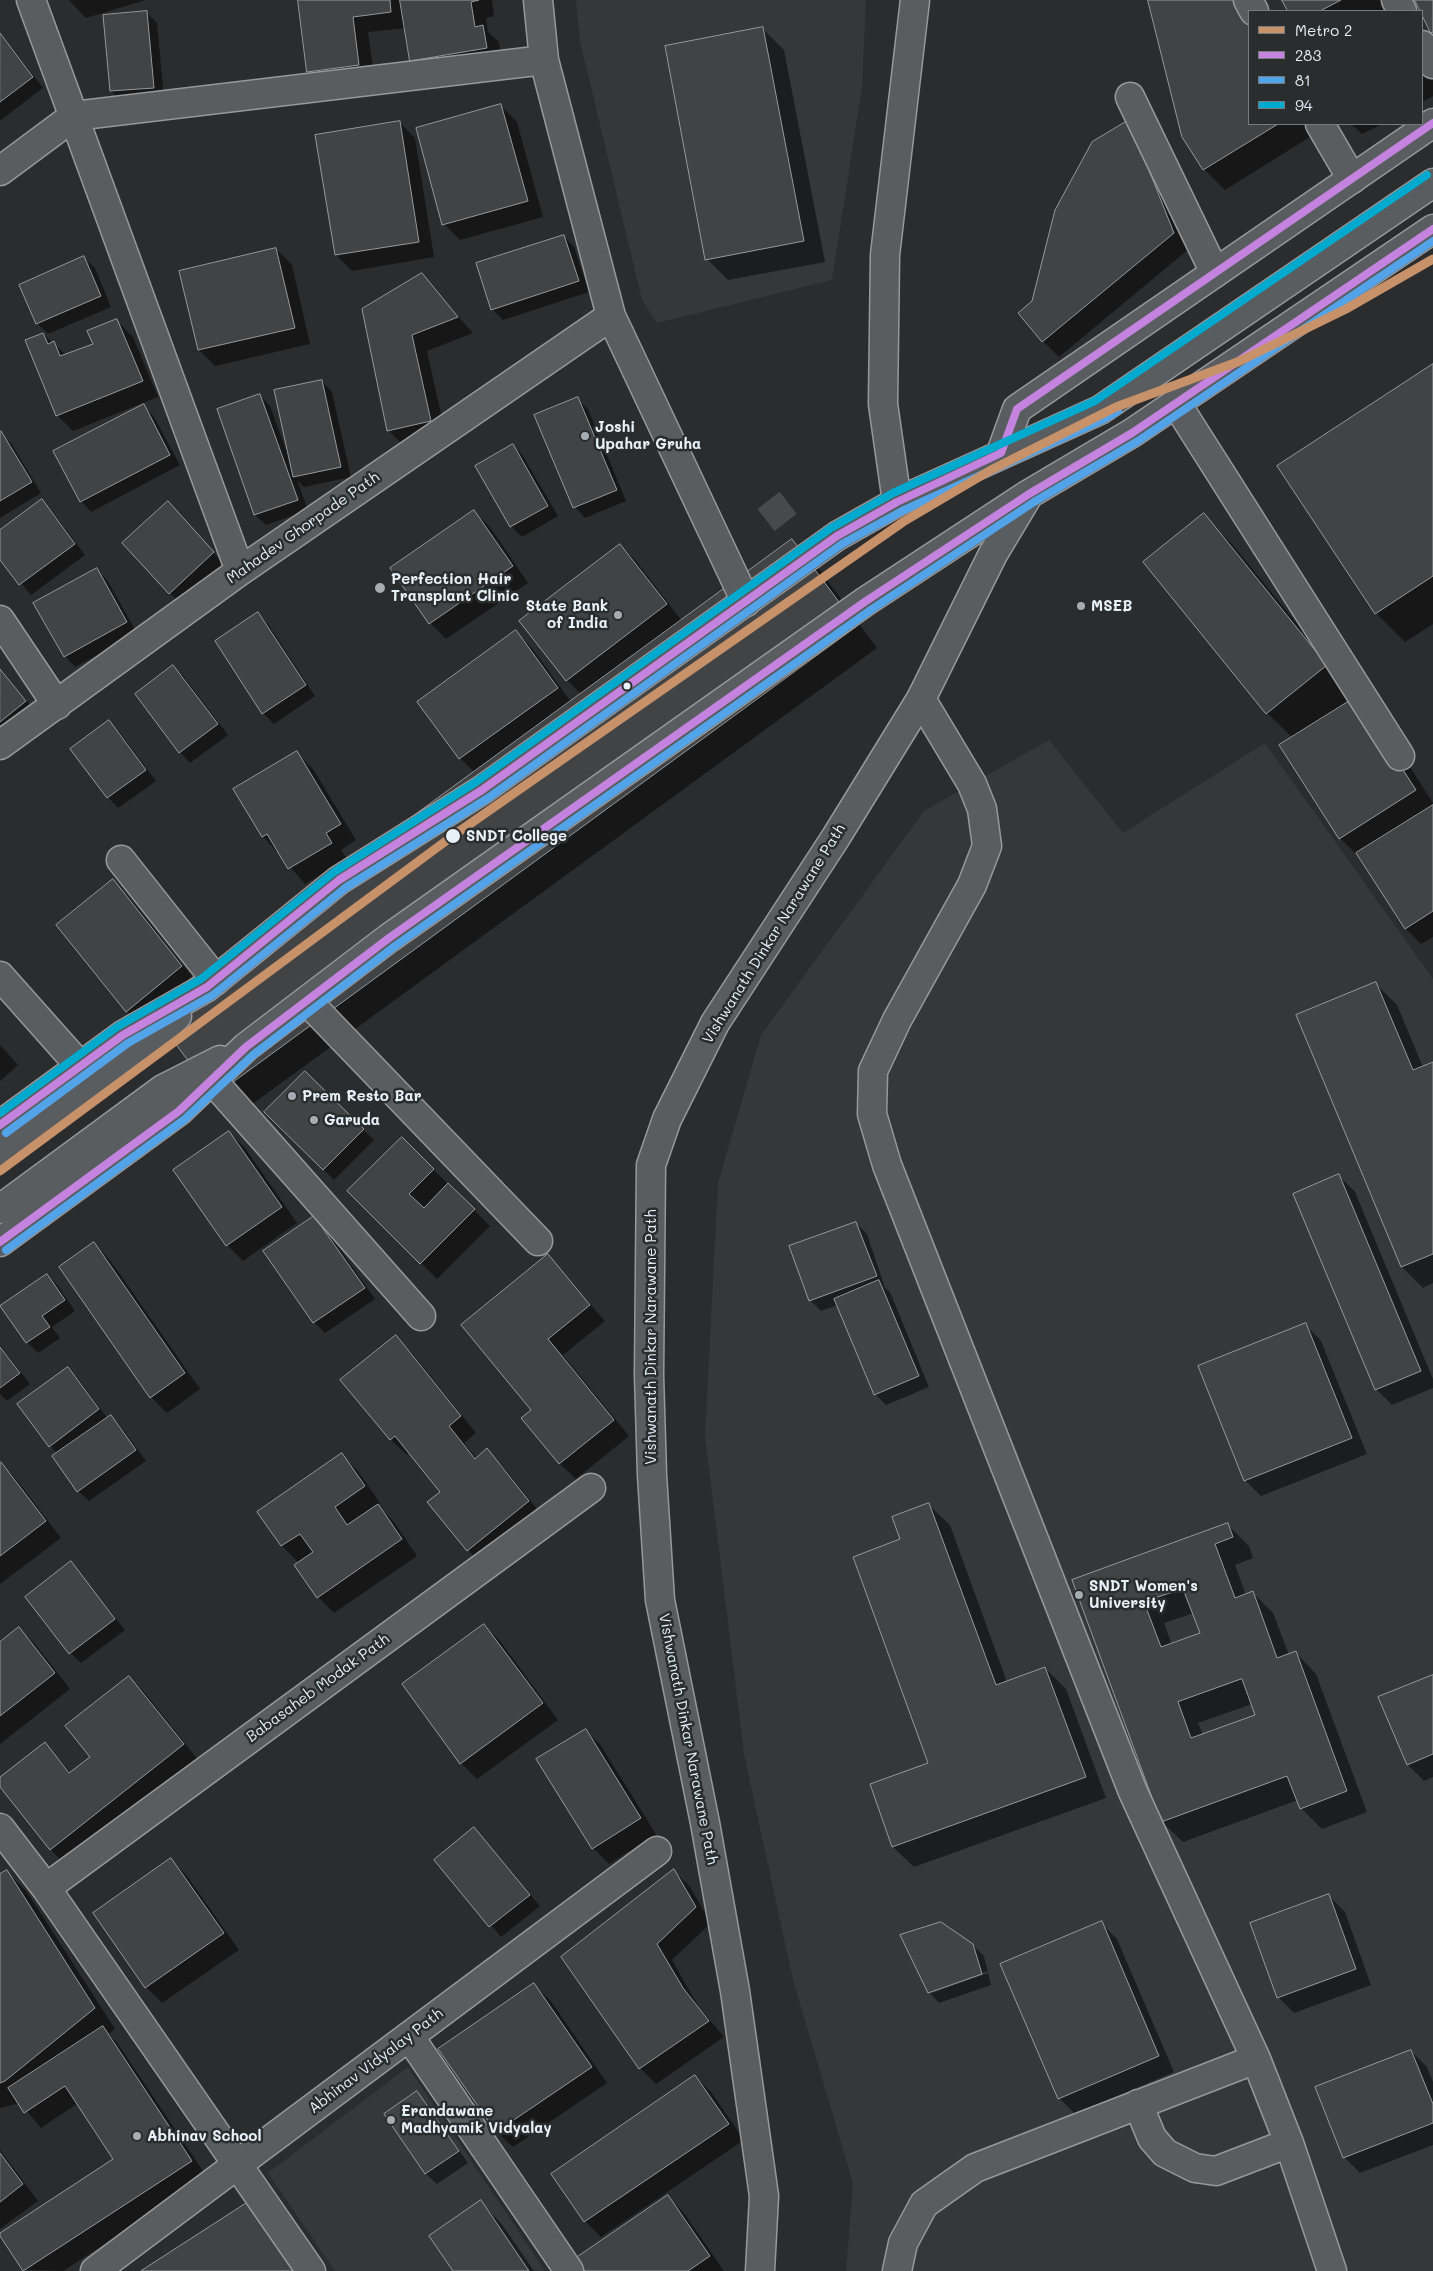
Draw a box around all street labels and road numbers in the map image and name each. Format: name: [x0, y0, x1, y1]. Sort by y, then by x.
street label: Mahadev Ghorpade Path: [223, 468, 383, 588]
street label: Vishwanath Dinkar Narawane Path: [699, 821, 849, 1047]
street label: Vishwanath Dinkar Narawane Path: [642, 1209, 660, 1465]
street label: Vishwanath Dinkar Narawane Path: [655, 1612, 721, 1866]
street label: Babasaheb Modak Path: [243, 1630, 393, 1746]
street label: Abhinav Vidyalay Path: [305, 2005, 447, 2117]

